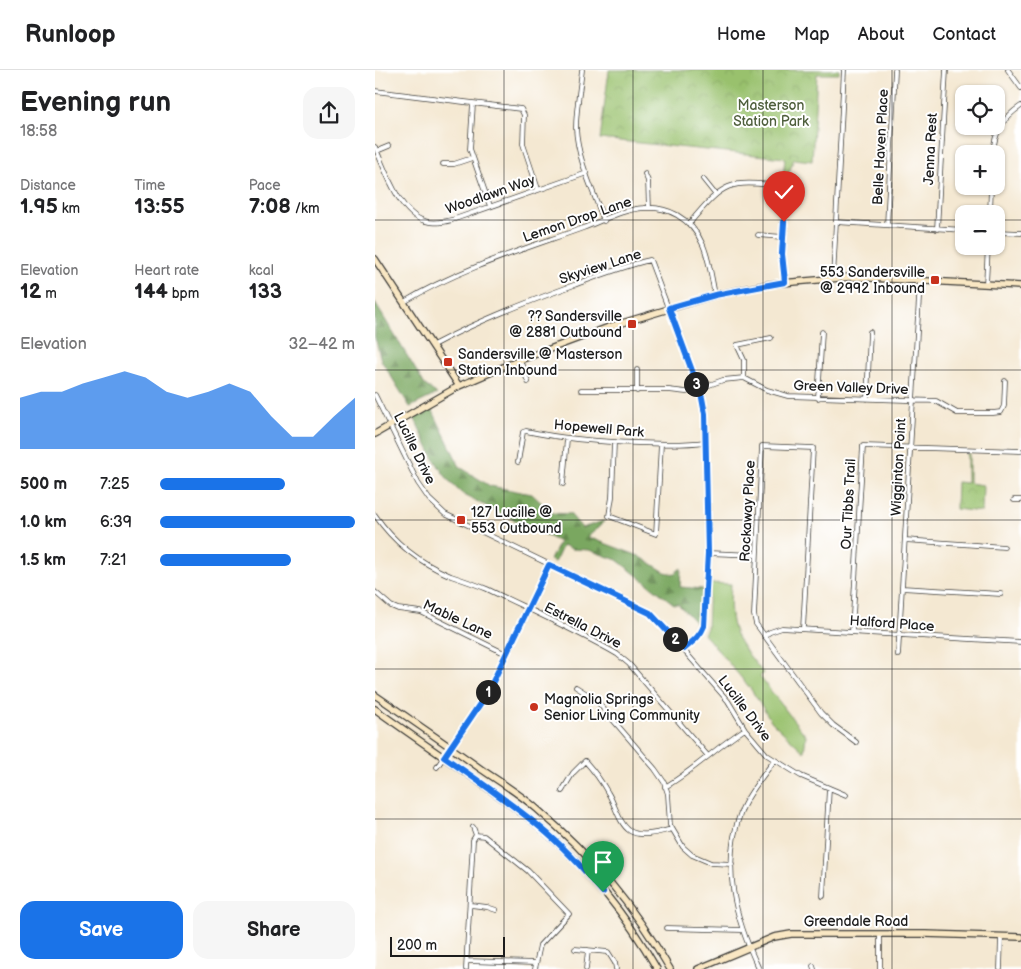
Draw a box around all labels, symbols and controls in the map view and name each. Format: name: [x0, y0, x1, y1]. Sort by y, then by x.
text: Runloop: [25, 20, 115, 49]
text: Home: [717, 24, 766, 45]
text: Map: [794, 24, 830, 45]
text: About: [858, 24, 905, 45]
text: Contact: [933, 24, 996, 45]
map controls: [955, 85, 1005, 255]
button: locate: [955, 85, 1005, 135]
text: Evening run: [20, 86, 171, 119]
button: share: [303, 87, 355, 139]
street label: Belle Haven Place: [869, 88, 892, 206]
park label: Masterson Station Park: [733, 97, 809, 130]
street label: Jenna Rest: [920, 112, 941, 186]
text: 18:58: [20, 122, 57, 141]
button: +: [955, 145, 1005, 195]
street label: Woodlawn Way: [443, 171, 538, 218]
pin: [763, 171, 805, 222]
text: Distance: [20, 177, 76, 194]
text: Time: [134, 177, 165, 194]
text: Pace: [249, 177, 281, 194]
icon: check: [770, 178, 798, 206]
street label: Lemon Drop Lane: [521, 193, 634, 246]
text: 1.95: [20, 194, 58, 219]
text: 13:55: [134, 194, 185, 219]
text: 7:08: [249, 194, 291, 219]
text: km: [58, 200, 80, 217]
text: /km: [291, 200, 320, 217]
button: −: [955, 205, 1005, 255]
street label: Skyview Lane: [557, 245, 643, 288]
text: Elevation: [20, 262, 78, 279]
text: Heart rate: [134, 262, 199, 279]
text: kcal: [249, 262, 274, 279]
place label: 553 Sandersville @ 2992 Inbound: [820, 264, 925, 297]
marker: 553 Sandersville @ 2992 Inbound: [929, 274, 941, 286]
text: 12: [20, 279, 41, 304]
text: 144: [134, 279, 168, 304]
text: 133: [249, 279, 282, 304]
text: m: [41, 285, 57, 302]
text: bpm: [168, 285, 199, 302]
place label: ?? Sandersville @ 2881 Outbound: [509, 308, 622, 341]
marker: ?? Sandersville @ 2881 Outbound: [626, 318, 638, 330]
text: Elevation: [20, 335, 87, 354]
text: 32–42 m: [288, 335, 355, 354]
place label: Sandersville @ Masterson Station Inbound: [458, 346, 623, 379]
marker: Sandersville @ Masterson Station Inbound: [442, 356, 454, 368]
pin: 3: [683, 372, 709, 396]
text: 3: [692, 376, 701, 393]
street label: Green Valley Drive: [793, 377, 909, 398]
street label: Lucille Drive: [390, 410, 439, 487]
street label: Hopewell Park: [553, 416, 645, 441]
street label: Wigginton Point: [887, 417, 910, 516]
street label: Our Tibbs Trail: [838, 458, 859, 550]
street label: Rockaway Place: [736, 460, 759, 562]
text: 500 m: [20, 475, 67, 494]
text: 7:25: [100, 475, 130, 494]
place label: 127 Lucille @ 553 Outbound: [471, 504, 562, 537]
text: 1.0 km: [20, 513, 67, 532]
text: 6:39: [100, 513, 132, 532]
marker: 127 Lucille @ 553 Outbound: [455, 514, 467, 526]
text: 1.5 km: [20, 551, 66, 570]
text: 7:21: [100, 551, 126, 570]
street label: Mable Lane: [420, 596, 495, 643]
street label: Estrella Drive: [541, 599, 624, 652]
street label: Halford Place: [849, 612, 935, 635]
pin: 2: [663, 626, 687, 652]
text: 2: [671, 631, 680, 648]
street label: Lucille Drive: [714, 672, 775, 744]
pin: 1: [475, 680, 501, 704]
text: 1: [486, 684, 491, 701]
place label: Magnolia Springs Senior Living Community: [544, 691, 701, 724]
marker: Magnolia Springs Senior Living Community: [528, 701, 540, 713]
pin: [582, 841, 624, 892]
icon: arrive: [589, 848, 617, 876]
button: Save: [20, 901, 183, 959]
button: Share: [193, 901, 355, 959]
street label: Greendale Road: [804, 913, 908, 930]
scale bar: [390, 934, 505, 957]
text: 200 m: [397, 937, 437, 954]

